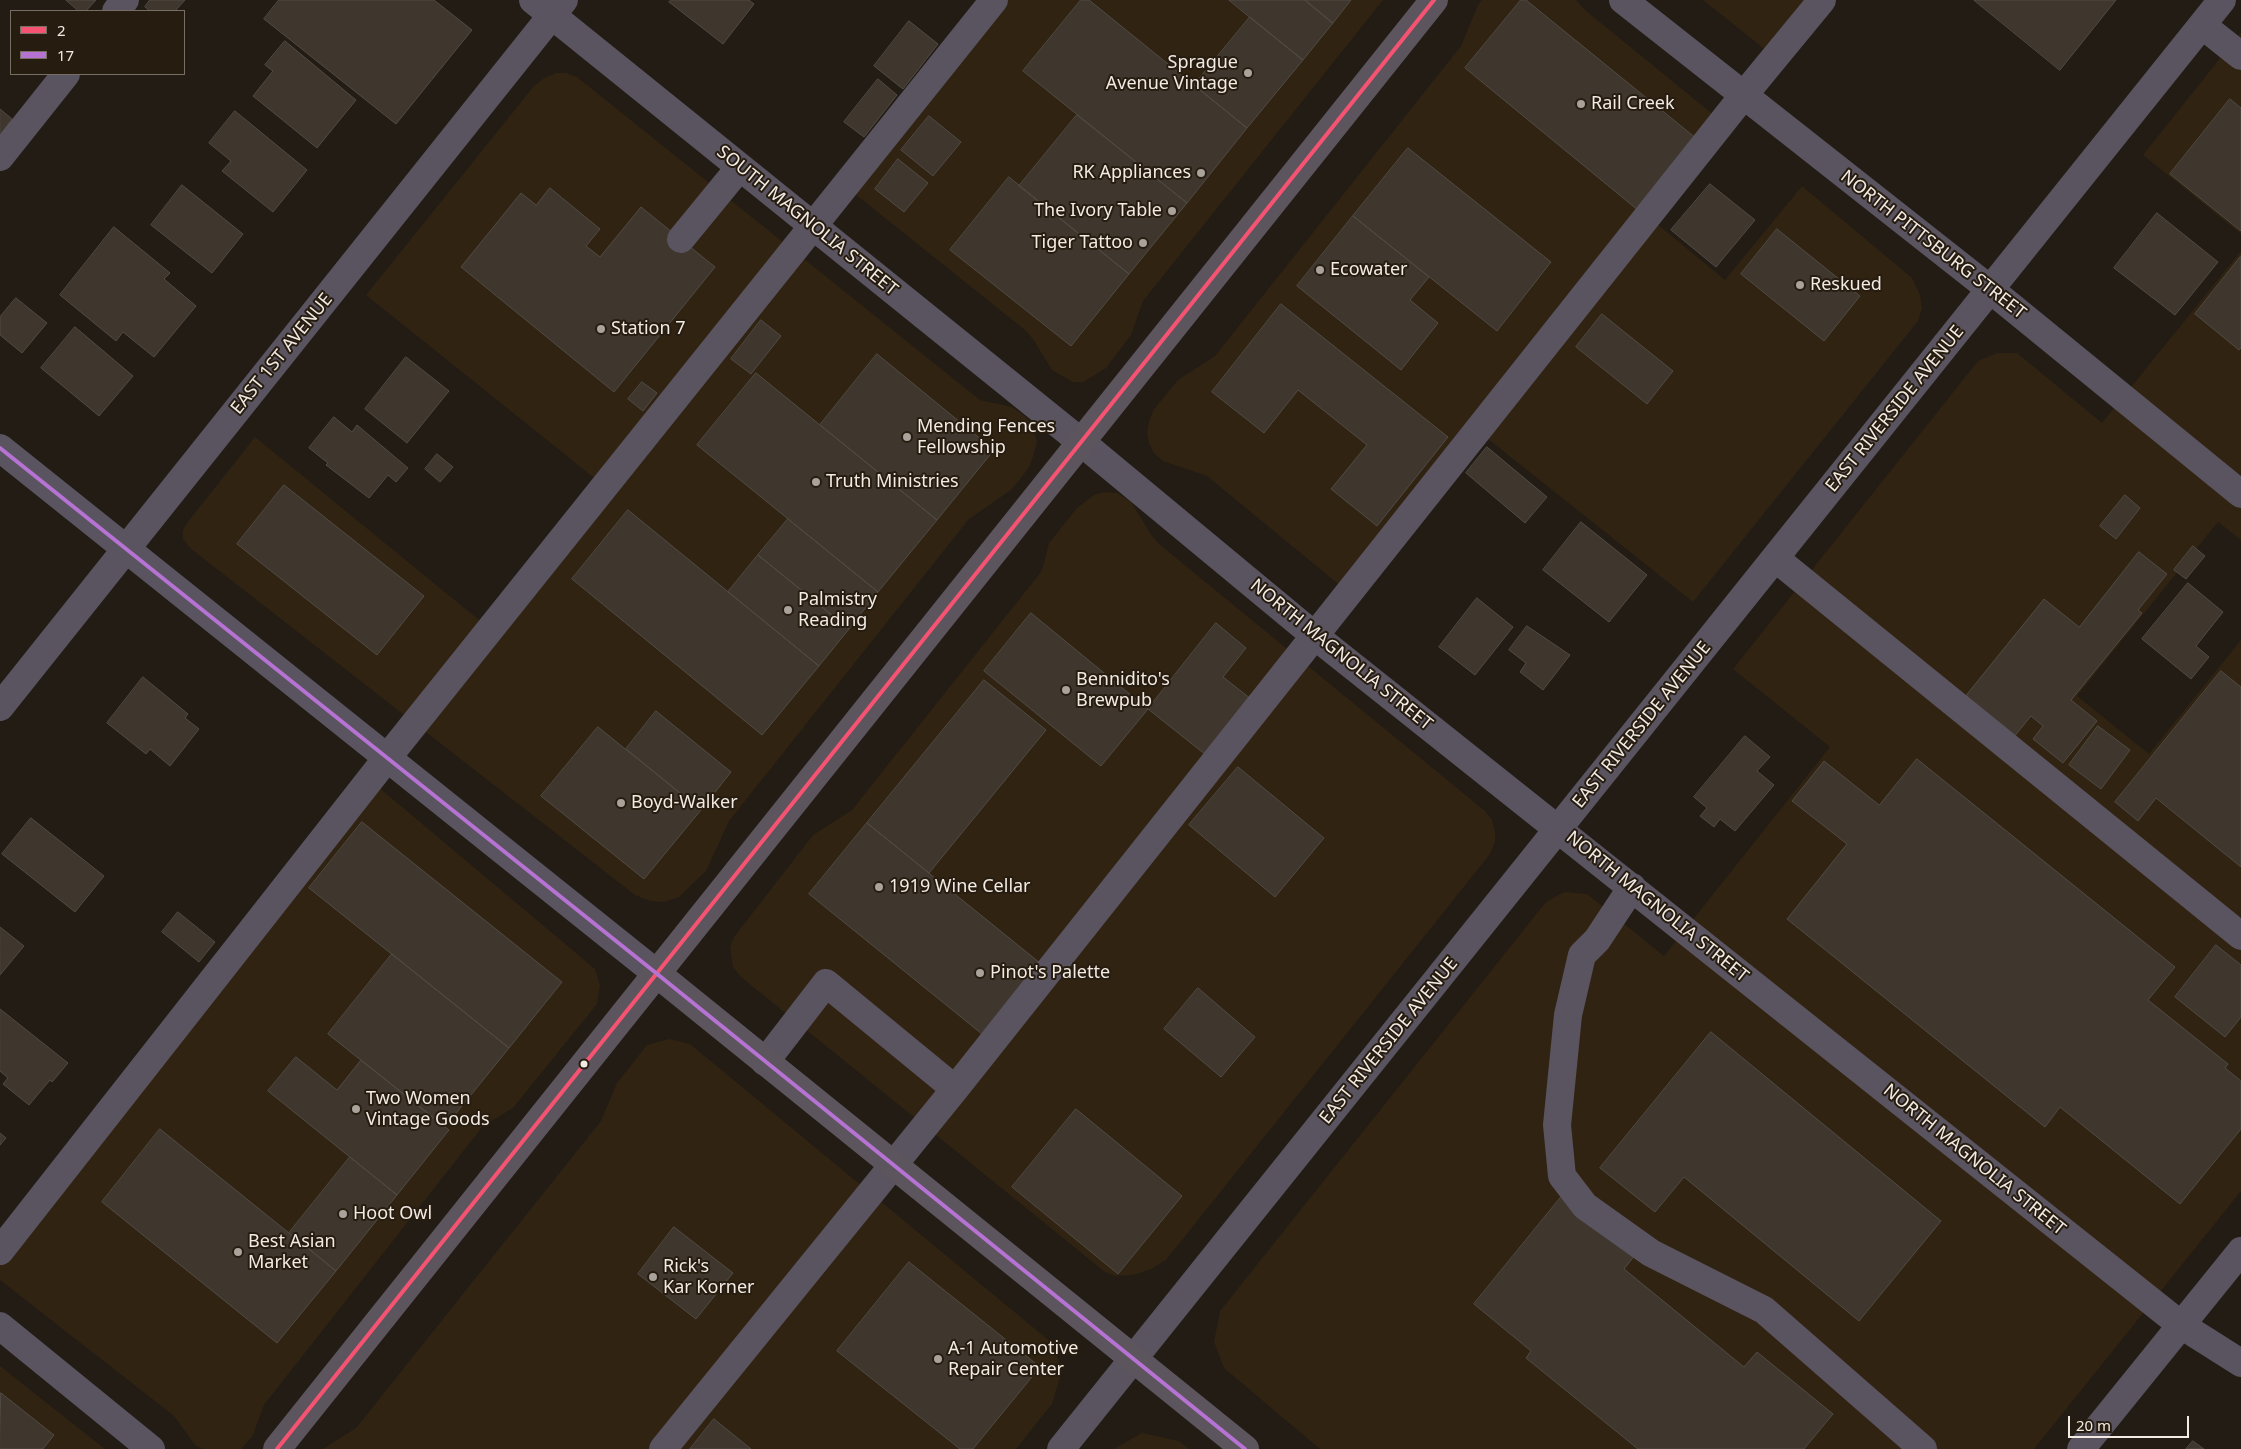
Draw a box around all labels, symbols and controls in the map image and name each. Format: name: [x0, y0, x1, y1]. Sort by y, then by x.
legend: [10, 10, 185, 75]
text: 2: [57, 20, 66, 40]
text: 17: [57, 45, 74, 65]
place label: Sprague Avenue Vintage: [1106, 52, 1238, 94]
marker: Sprague Avenue Vintage: [1242, 67, 1254, 79]
place label: Rail Creek: [1591, 93, 1675, 115]
marker: Rail Creek: [1575, 98, 1587, 110]
street label: SOUTH MAGNOLIA STREET: [712, 141, 902, 301]
place label: RK Appliances: [1072, 162, 1191, 184]
street label: NORTH PITTSBURG STREET: [1836, 166, 2030, 324]
marker: RK Appliances: [1195, 167, 1207, 179]
place label: The Ivory Table: [1034, 200, 1162, 222]
marker: The Ivory Table: [1166, 205, 1178, 217]
place label: Tiger Tattoo: [1032, 232, 1133, 254]
marker: Tiger Tattoo: [1137, 237, 1149, 249]
place label: Ecowater: [1330, 259, 1408, 281]
marker: Ecowater: [1314, 264, 1326, 276]
place label: Reskued: [1810, 274, 1882, 296]
marker: Reskued: [1794, 279, 1806, 291]
street label: EAST 1ST AVENUE: [227, 289, 337, 419]
place label: Station 7: [611, 318, 686, 340]
street label: EAST RIVERSIDE AVENUE: [1821, 322, 1969, 496]
marker: Station 7: [595, 323, 607, 335]
place label: Mending Fences Fellowship: [917, 416, 1055, 458]
marker: Mending Fences Fellowship: [901, 431, 913, 443]
place label: Truth Ministries: [826, 471, 959, 493]
marker: Truth Ministries: [810, 476, 822, 488]
street label: NORTH MAGNOLIA STREET: [1246, 575, 1436, 735]
place label: Palmistry Reading: [798, 589, 877, 632]
marker: Palmistry Reading: [782, 604, 794, 616]
street label: EAST RIVERSIDE AVENUE: [1568, 638, 1716, 812]
place label: Bennidito's Brewpub: [1076, 669, 1170, 712]
marker: Bennidito's Brewpub: [1060, 684, 1072, 696]
place label: Boyd-Walker: [631, 792, 738, 814]
marker: Boyd-Walker: [615, 797, 627, 809]
street label: NORTH MAGNOLIA STREET: [1562, 827, 1752, 987]
place label: 1919 Wine Cellar: [889, 876, 1031, 898]
marker: 1919 Wine Cellar: [873, 881, 885, 893]
street label: EAST RIVERSIDE AVENUE: [1315, 954, 1463, 1128]
place label: Pinot's Palette: [990, 962, 1110, 984]
marker: Pinot's Palette: [974, 967, 986, 979]
unlabelled marker: [579, 1059, 589, 1069]
street label: NORTH MAGNOLIA STREET: [1879, 1080, 2069, 1240]
place label: Two Women Vintage Goods: [366, 1088, 490, 1130]
marker: Two Women Vintage Goods: [350, 1103, 362, 1115]
place label: Hoot Owl: [353, 1203, 432, 1225]
marker: Hoot Owl: [337, 1208, 349, 1220]
place label: Best Asian Market: [248, 1231, 336, 1274]
marker: Best Asian Market: [232, 1246, 244, 1258]
place label: Rick's Kar Korner: [663, 1256, 755, 1298]
marker: Rick's Kar Korner: [647, 1271, 659, 1283]
place label: A-1 Automotive Repair Center: [948, 1338, 1078, 1380]
marker: A-1 Automotive Repair Center: [932, 1353, 944, 1365]
scale bar: [2071, 1406, 2192, 1438]
text: 20 m: [2076, 1415, 2111, 1435]

